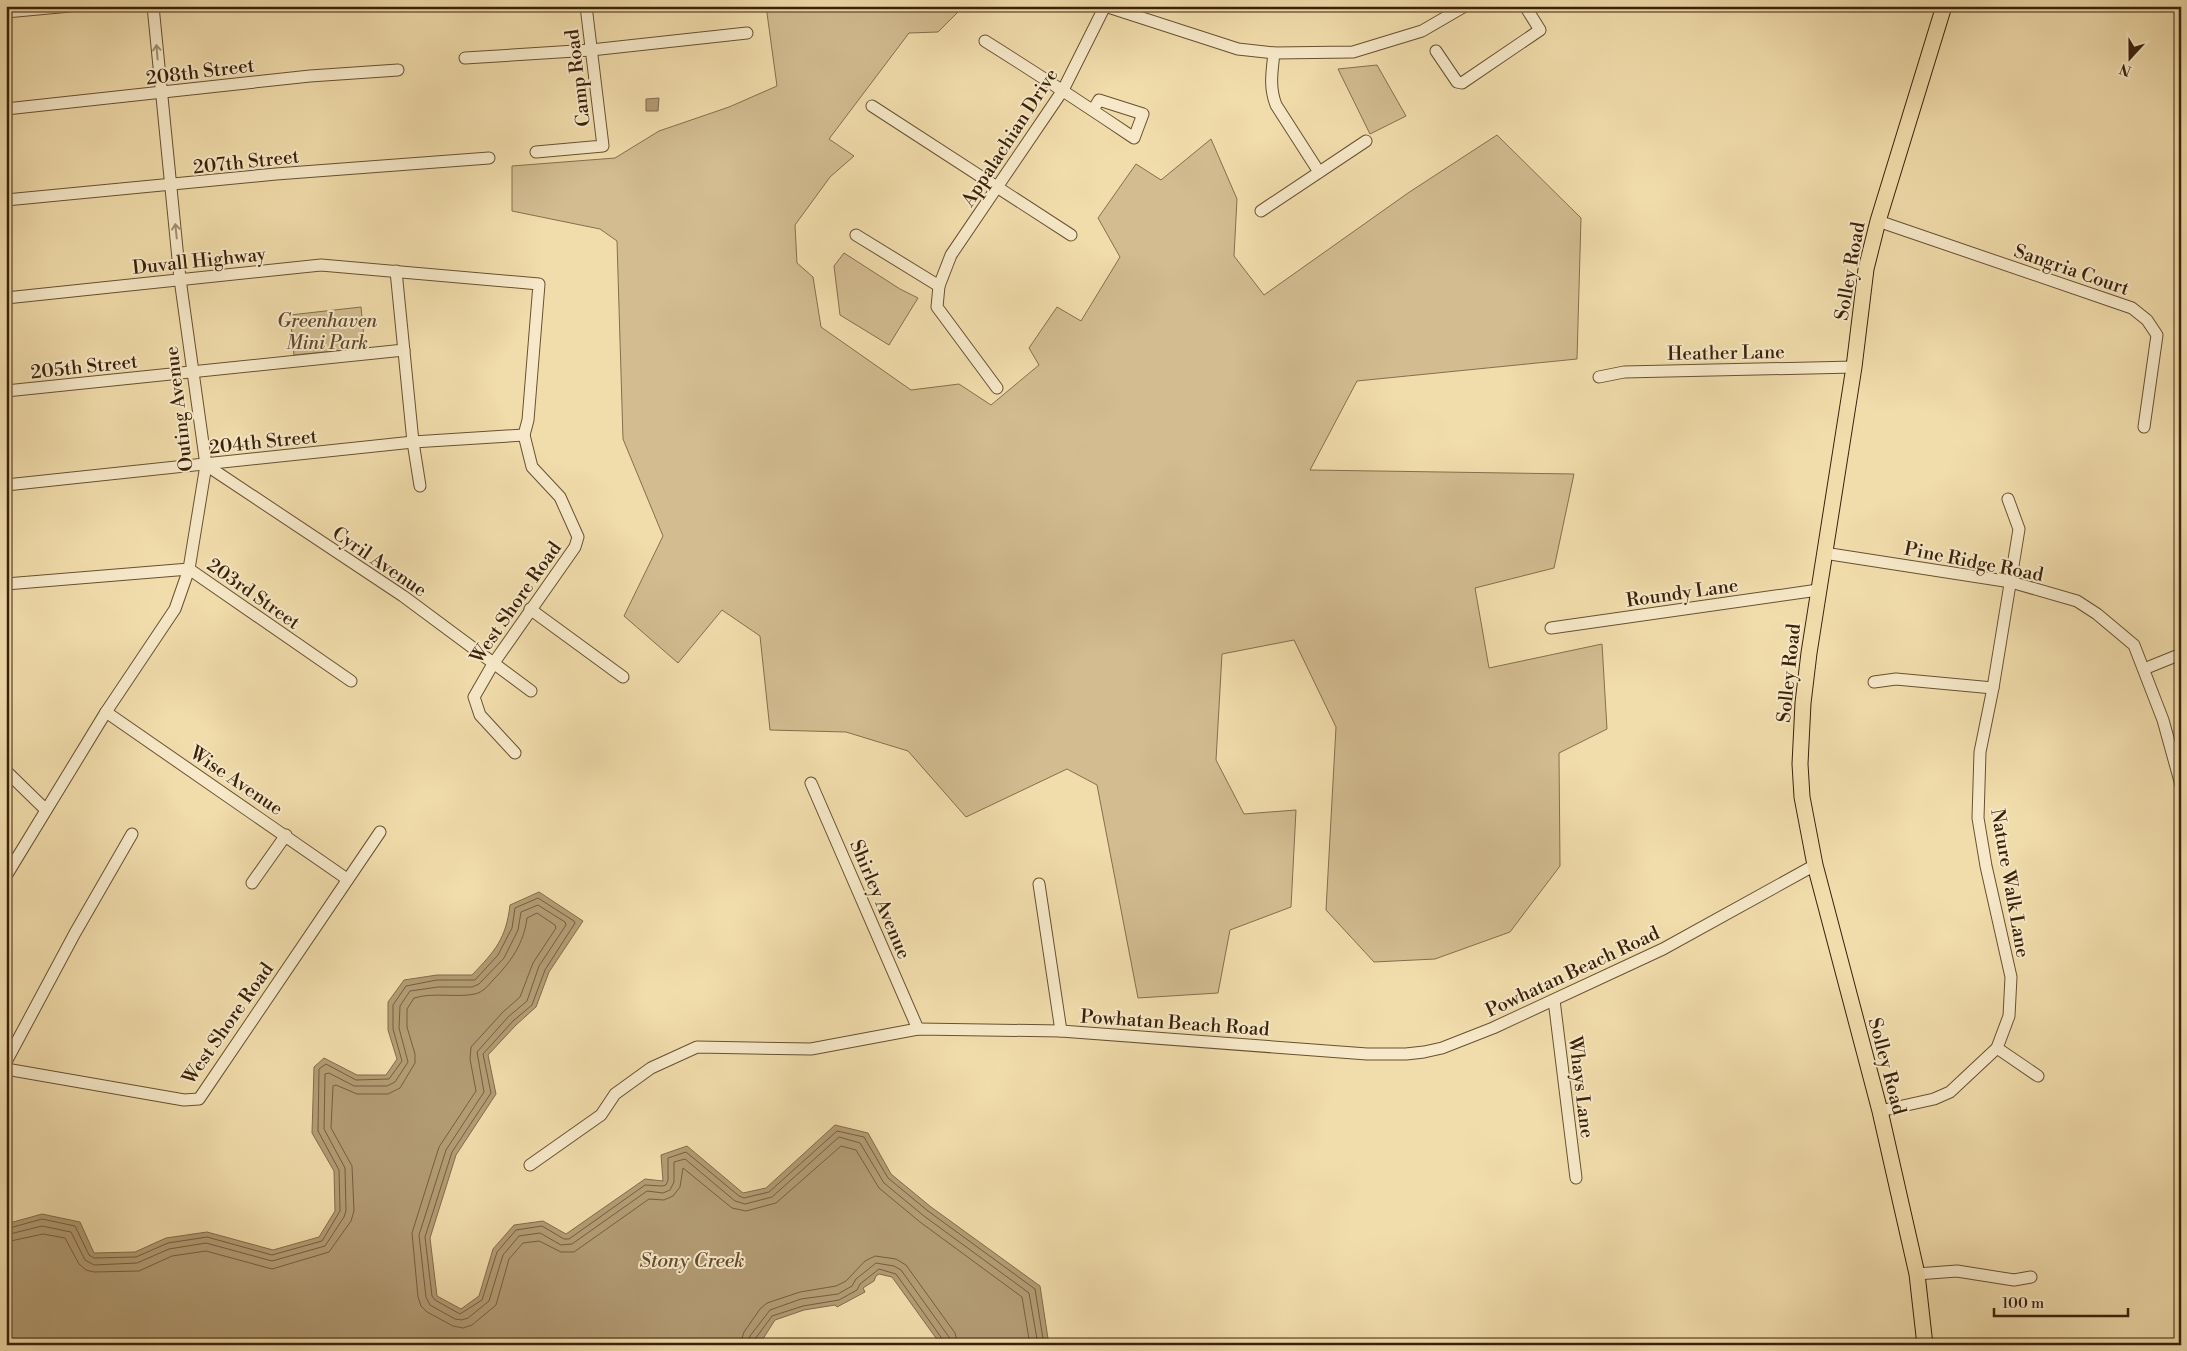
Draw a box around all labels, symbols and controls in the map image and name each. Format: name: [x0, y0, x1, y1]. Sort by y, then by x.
street label: Camp Road: [560, 27, 596, 128]
north arrow: [2104, 32, 2154, 82]
one-way arrow: [152, 44, 162, 60]
street label: 208th Street: [145, 53, 256, 91]
text: N: [2117, 59, 2134, 80]
street label: Appalachian Drive: [956, 64, 1064, 212]
street label: 207th Street: [192, 144, 301, 179]
street label: Solley Road: [1830, 220, 1870, 322]
one-way arrow: [171, 223, 180, 239]
street label: Sangria Court: [2011, 239, 2133, 301]
street label: Duvall Highway: [131, 242, 268, 280]
park label: Greenhaven Mini Park: [277, 309, 377, 355]
street label: Heather Lane: [1667, 340, 1785, 366]
street label: Outing Avenue: [159, 345, 199, 473]
street label: 205th Street: [29, 349, 139, 385]
street label: 204th Street: [208, 424, 319, 460]
street label: Cyril Avenue: [328, 521, 431, 602]
street label: West Shore Road: [464, 537, 567, 669]
street label: Pine Ridge Road: [1902, 537, 2046, 587]
street label: 203rd Street: [202, 553, 305, 635]
street label: Roundy Lane: [1624, 573, 1740, 613]
street label: Solley Road: [1772, 622, 1806, 724]
street label: Wise Avenue: [184, 740, 288, 821]
street label: Nature Walk Lane: [1985, 807, 2035, 959]
street label: Shirley Avenue: [844, 836, 916, 963]
street label: Powhatan Beach Road: [1482, 921, 1663, 1023]
street label: West Shore Road: [176, 958, 279, 1090]
street label: Powhatan Beach Road: [1080, 1004, 1270, 1042]
street label: Solley Road: [1863, 1015, 1912, 1118]
street label: Whays Lane: [1563, 1034, 1599, 1140]
water label: Stony Creek: [639, 1249, 745, 1274]
scale bar: [1994, 1286, 2128, 1318]
text: 100 m: [2002, 1294, 2044, 1313]

